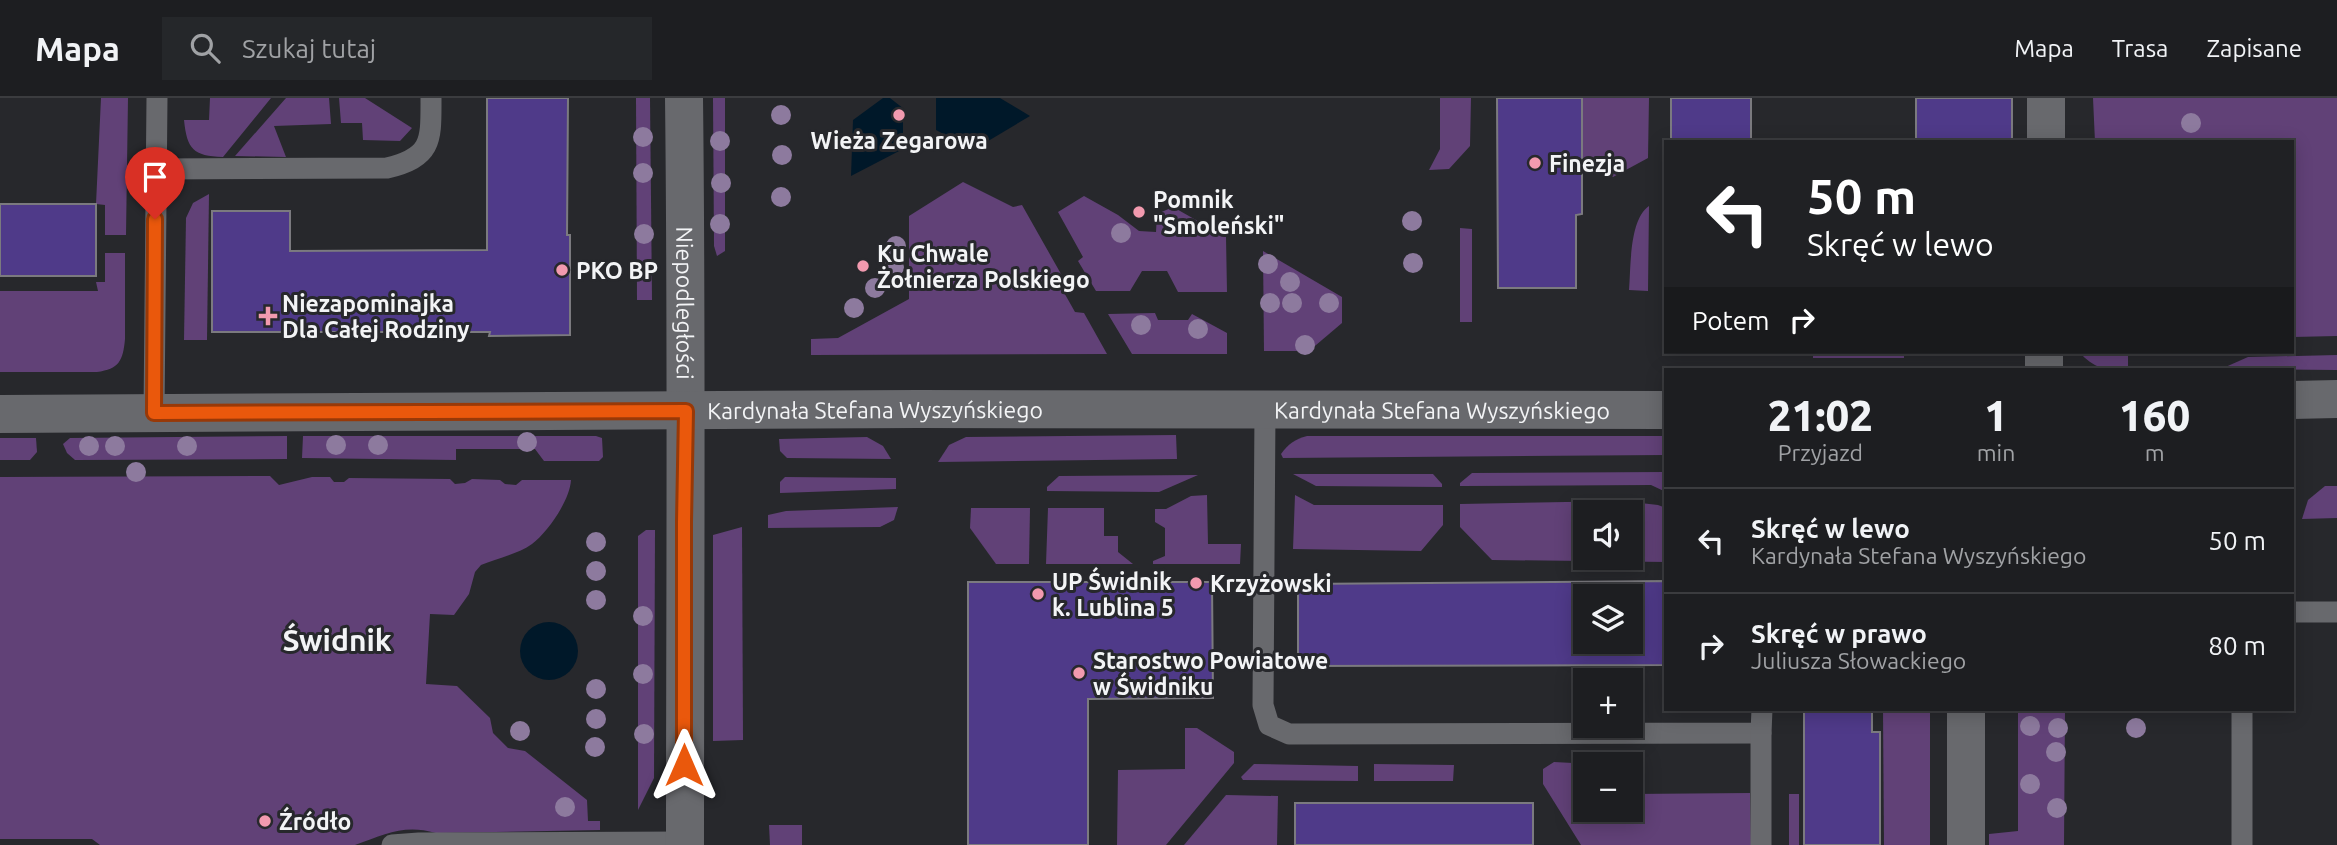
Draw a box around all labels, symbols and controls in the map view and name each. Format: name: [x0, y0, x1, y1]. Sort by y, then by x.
search box: [162, 17, 652, 80]
icon: search: [186, 29, 224, 67]
text: Mapa: [35, 30, 120, 67]
text: Szukaj tutaj: [242, 34, 376, 63]
text: Mapa: [2014, 35, 2074, 62]
text: Trasa: [2112, 35, 2168, 62]
text: Zapisane: [2206, 35, 2302, 62]
marker: Wieża Zegarowa: [891, 107, 907, 123]
place label: Wieża Zegarowa: [810, 128, 988, 153]
pin: [125, 147, 185, 219]
place label: Finezja: [1549, 151, 1625, 176]
marker: Finezja: [1527, 155, 1543, 171]
icon: arrive: [136, 158, 174, 196]
icon: left: [1692, 168, 1783, 259]
text: 50 m: [1807, 168, 1916, 223]
place label: Pomnik "Smoleński": [1153, 187, 1284, 238]
marker: Pomnik "Smoleński": [1131, 204, 1147, 220]
street label: Niepodległości: [673, 226, 698, 380]
text: Skręć w lewo: [1807, 226, 1994, 262]
place label: Ku Chwale Żołnierza Polskiego: [877, 241, 1090, 292]
place label: PKO BP: [576, 258, 658, 283]
marker: Ku Chwale Żołnierza Polskiego: [855, 258, 871, 274]
marker: PKO BP: [554, 262, 570, 278]
place label: Niezapominajka Dla Całej Rodziny: [282, 291, 470, 342]
icon: right: [1783, 301, 1821, 339]
text: Potem: [1692, 306, 1769, 335]
marker: Niezapominajka Dla Całej Rodziny: [260, 308, 276, 324]
text: 21:02: [1768, 392, 1873, 439]
text: 1: [1984, 392, 2008, 439]
text: 160: [2119, 392, 2190, 439]
street label: Kardynała Stefana Wyszyńskiego: [707, 396, 1043, 423]
street label: Kardynała Stefana Wyszyńskiego: [1274, 397, 1610, 422]
text: Przyjazd: [1778, 440, 1863, 465]
text: min: [1977, 440, 2015, 465]
text: m: [2145, 440, 2165, 465]
map controls: [1573, 500, 1643, 822]
button: sound: [1573, 500, 1643, 570]
text: Skręć w lewo: [1751, 514, 1910, 543]
icon: left: [1692, 522, 1730, 560]
text: 50 m: [2208, 526, 2266, 555]
text: Kardynała Stefana Wyszyńskiego: [1751, 543, 2087, 568]
place label: UP Świdnik k. Lublina 5: [1052, 567, 1174, 620]
place label: Krzyżowski: [1210, 571, 1332, 596]
marker: Krzyżowski: [1188, 575, 1204, 591]
button: layers: [1573, 584, 1643, 654]
marker: UP Świdnik k. Lublina 5: [1030, 586, 1046, 602]
text: Skręć w prawo: [1751, 619, 1927, 648]
district label: Świdnik: [282, 622, 392, 657]
icon: right: [1692, 627, 1730, 665]
text: 80 m: [2208, 631, 2266, 660]
place label: Starostwo Powiatowe w Świdniku: [1093, 648, 1328, 699]
text: Juliusza Słowackiego: [1751, 648, 1966, 673]
marker: Starostwo Powiatowe w Świdniku: [1071, 665, 1087, 681]
button: +: [1573, 668, 1643, 738]
position arrow: [647, 728, 721, 802]
button: −: [1573, 752, 1643, 822]
place label: Źródło: [279, 806, 351, 834]
marker: Źródło: [257, 813, 273, 829]

